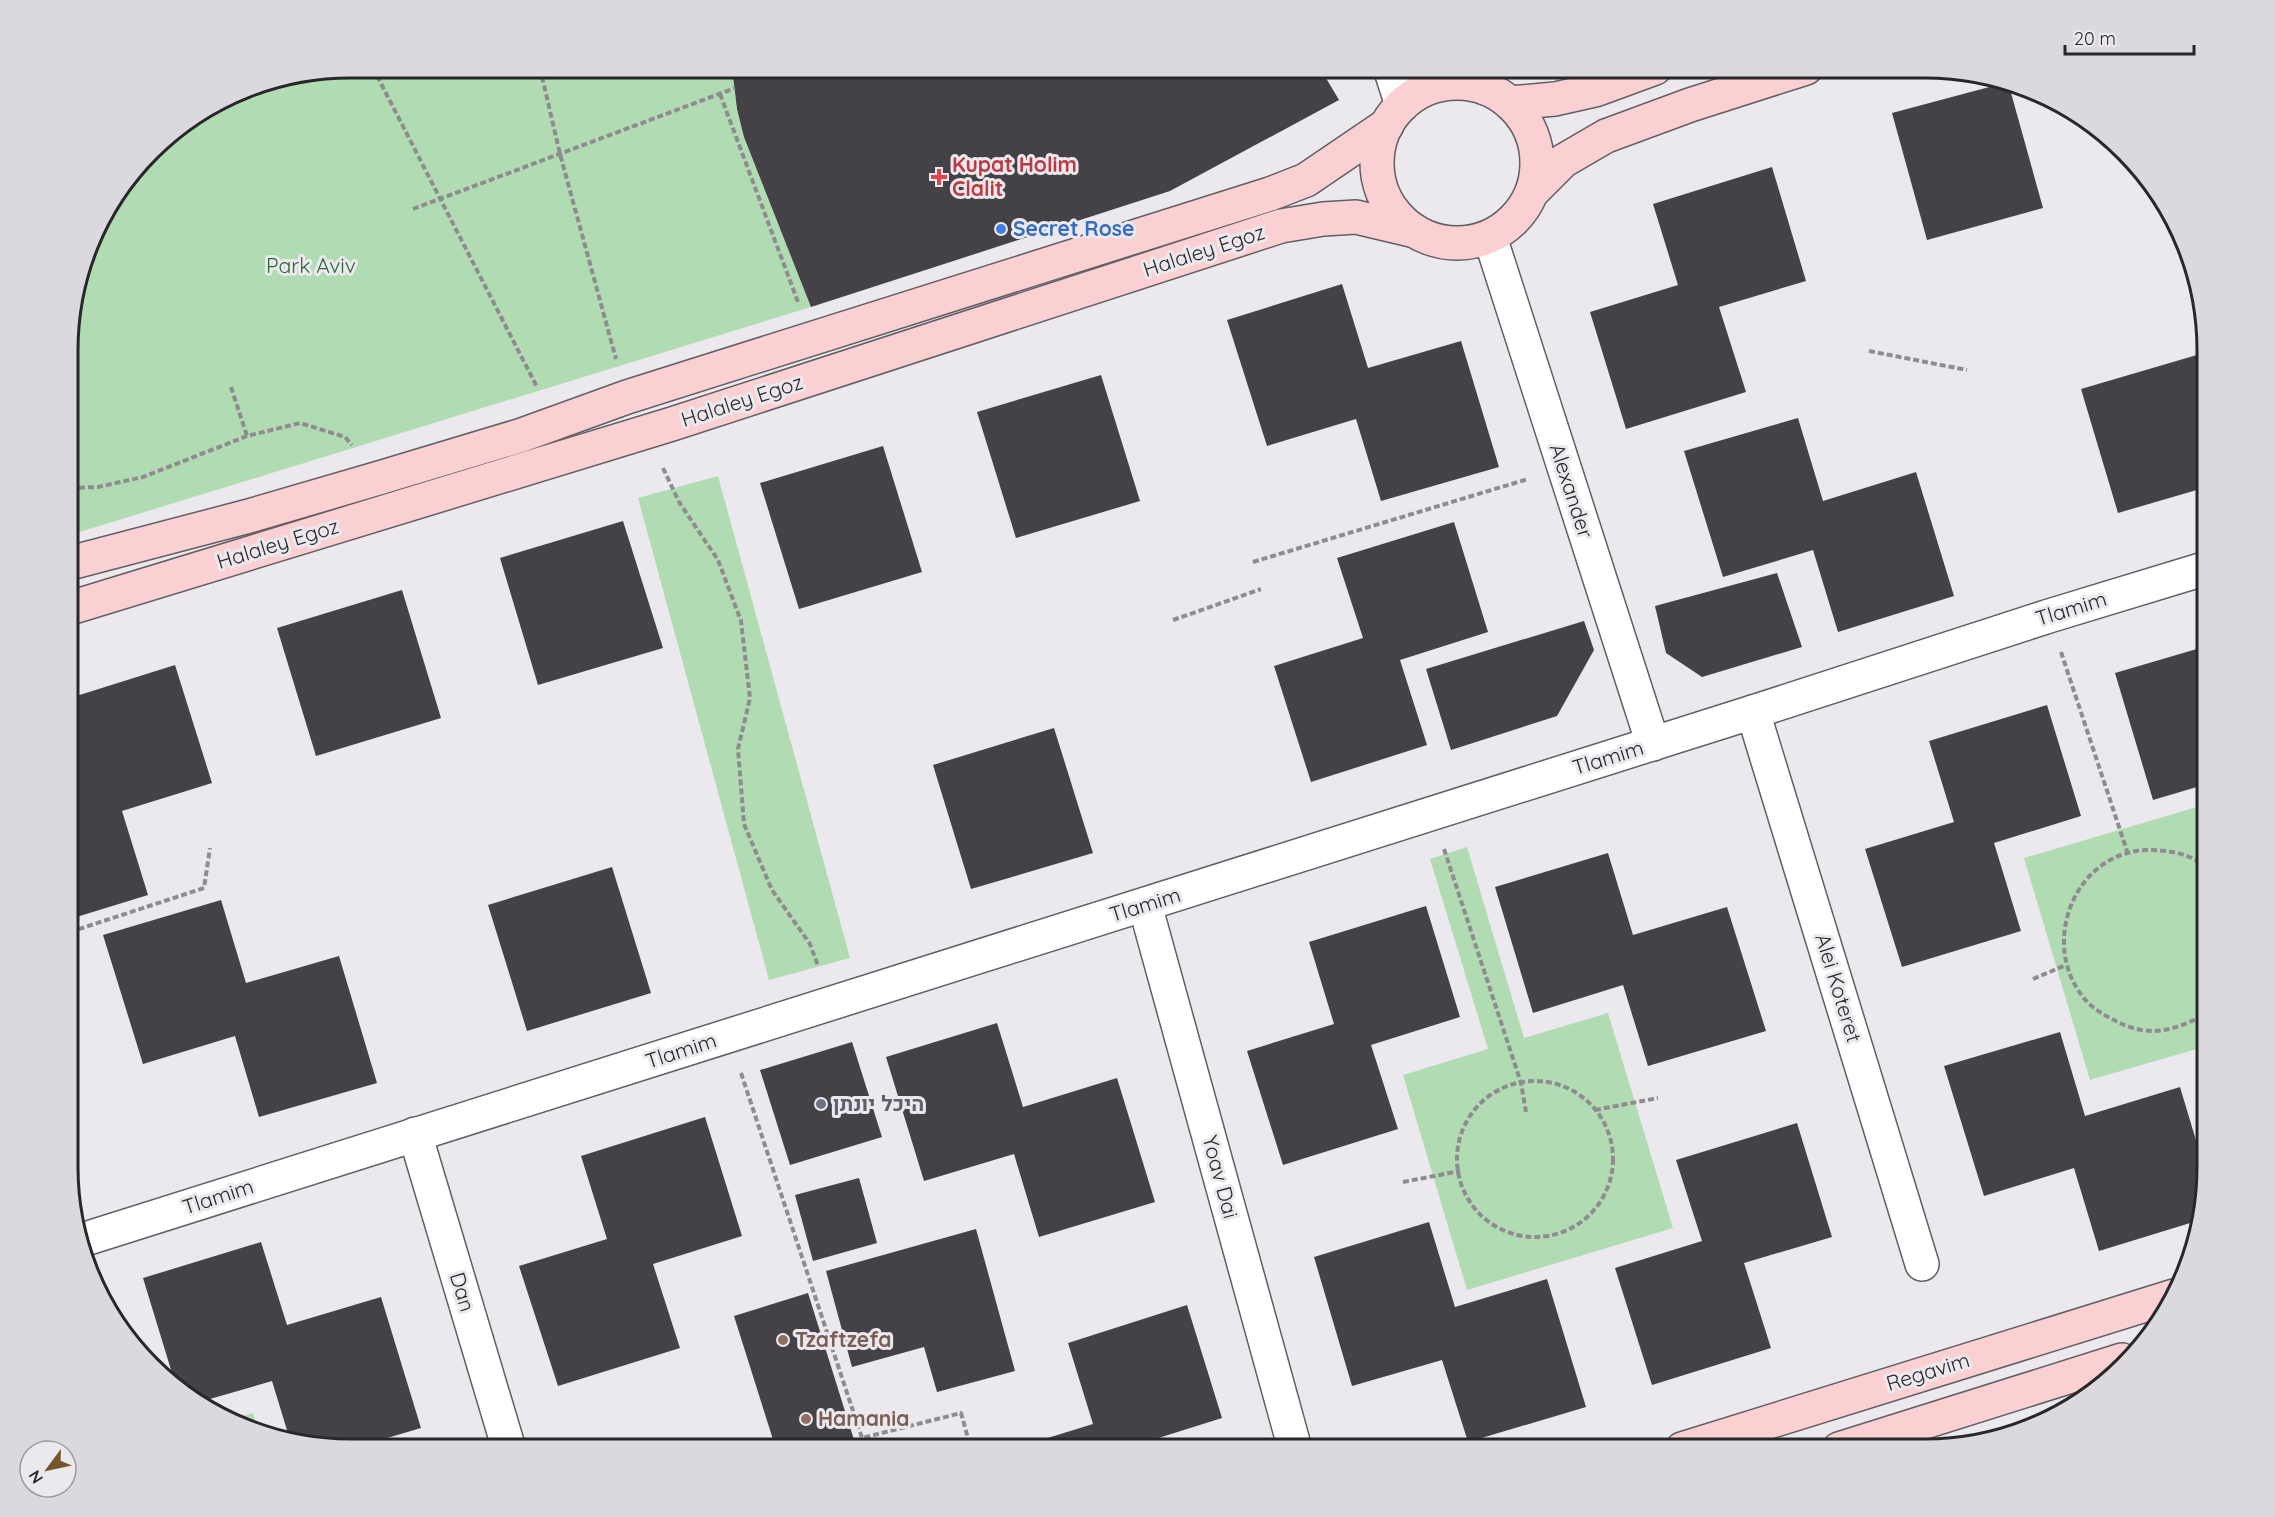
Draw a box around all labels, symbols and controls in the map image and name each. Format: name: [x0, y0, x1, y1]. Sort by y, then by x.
scale bar: [2065, 18, 2194, 56]
text: 20 m: [2074, 27, 2116, 50]
place label: Kupat Holim Clalit: [952, 151, 1077, 201]
marker: Kupat Holim Clalit: [930, 168, 948, 186]
place label: Secret Rose: [1013, 215, 1134, 241]
street label: Halaley Egoz: [1140, 218, 1268, 282]
marker: Secret Rose: [994, 222, 1008, 236]
park label: Park Aviv: [266, 252, 356, 278]
street label: Halaley Egoz: [678, 368, 806, 432]
street label: Alexander: [1545, 440, 1599, 541]
street label: Halaley Egoz: [213, 512, 342, 574]
street label: Tlamim: [2032, 585, 2109, 631]
street label: Tlamim: [1569, 734, 1646, 780]
street label: Tlamim: [1106, 881, 1183, 927]
street label: Alei Koteret: [1810, 930, 1868, 1045]
street label: Tlamim: [642, 1026, 719, 1074]
place label: היכל יונתן: [833, 1090, 924, 1116]
marker: היכל יונתן: [814, 1097, 828, 1111]
street label: Yoav Dai: [1197, 1132, 1245, 1221]
street label: Tlamim: [179, 1172, 256, 1220]
street label: Dan: [445, 1269, 481, 1315]
place label: Tzaftzefa: [795, 1326, 892, 1352]
marker: Tzaftzefa: [776, 1333, 790, 1347]
street label: Regavim: [1883, 1346, 1973, 1396]
place label: Hamania: [818, 1405, 910, 1431]
marker: Hamania: [799, 1412, 813, 1426]
north arrow: [18, 1439, 78, 1499]
text: N: [24, 1467, 47, 1488]

